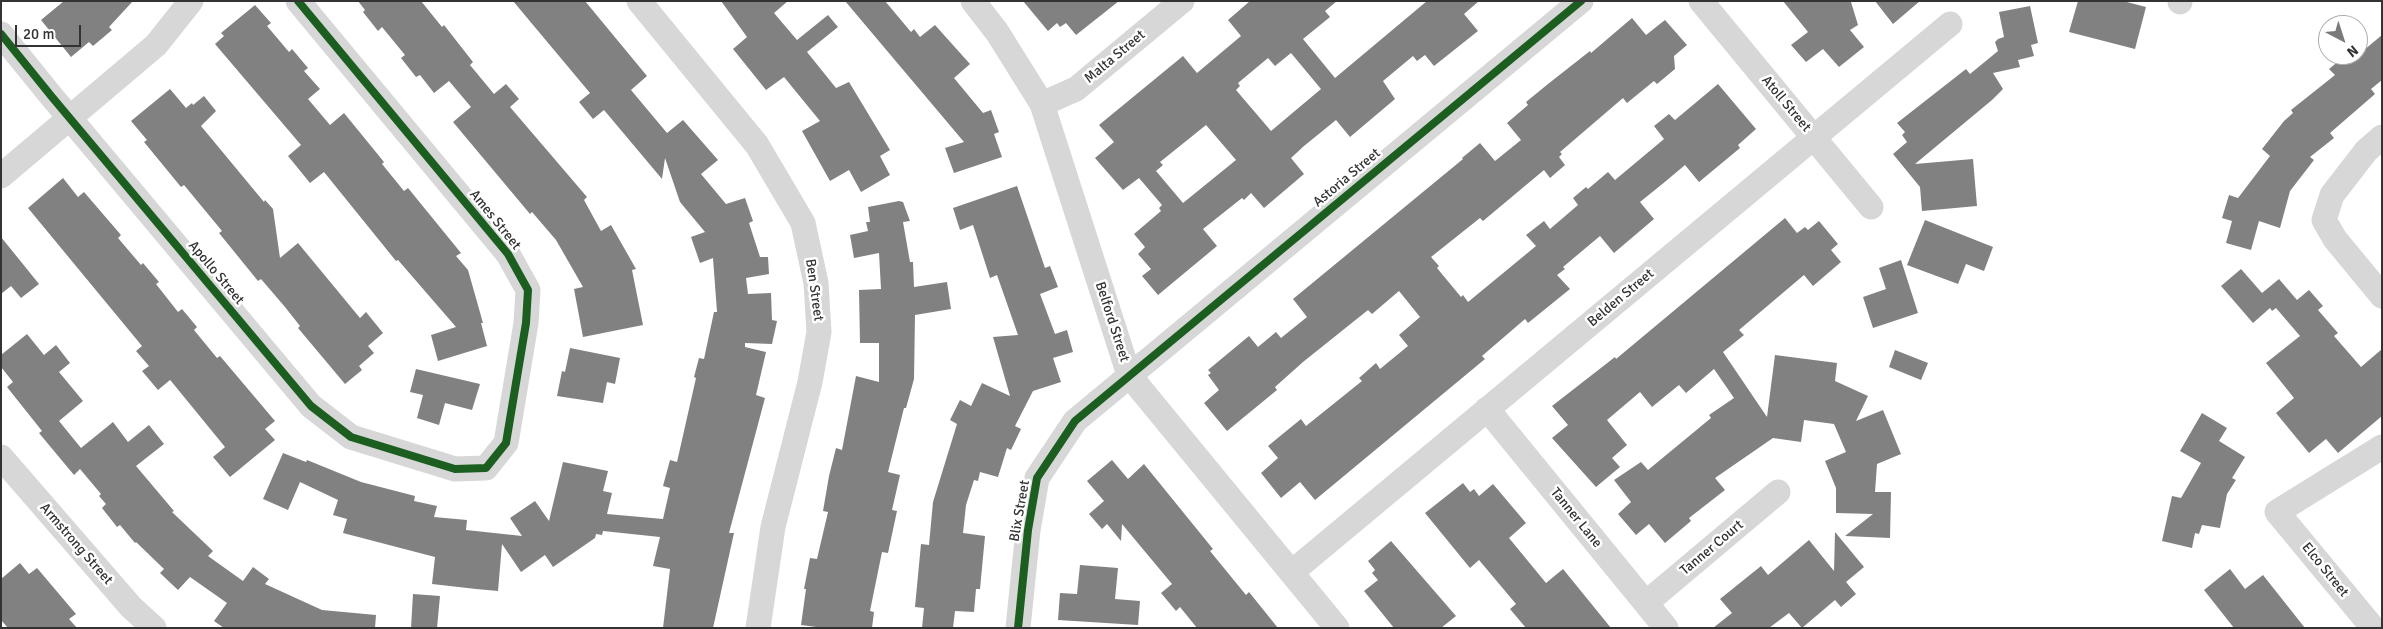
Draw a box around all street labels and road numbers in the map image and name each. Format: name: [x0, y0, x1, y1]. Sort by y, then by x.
street label: Malta Street: [1081, 27, 1149, 87]
street label: Atoll Street: [1758, 73, 1814, 135]
street label: Astoria Street: [1310, 145, 1384, 211]
street label: Ames Street: [466, 187, 524, 253]
street label: Apollo Street: [184, 238, 248, 308]
street label: Ben Street: [801, 258, 827, 322]
street label: Belden Street: [1585, 265, 1657, 331]
street label: Belford Street: [1091, 280, 1133, 364]
street label: Blix Street: [1006, 479, 1034, 543]
street label: Tanner Lane: [1547, 485, 1605, 551]
street label: Armstrong Street: [36, 500, 116, 588]
street label: Tanner Court: [1677, 517, 1747, 579]
street label: Elco Street: [2298, 539, 2352, 601]

